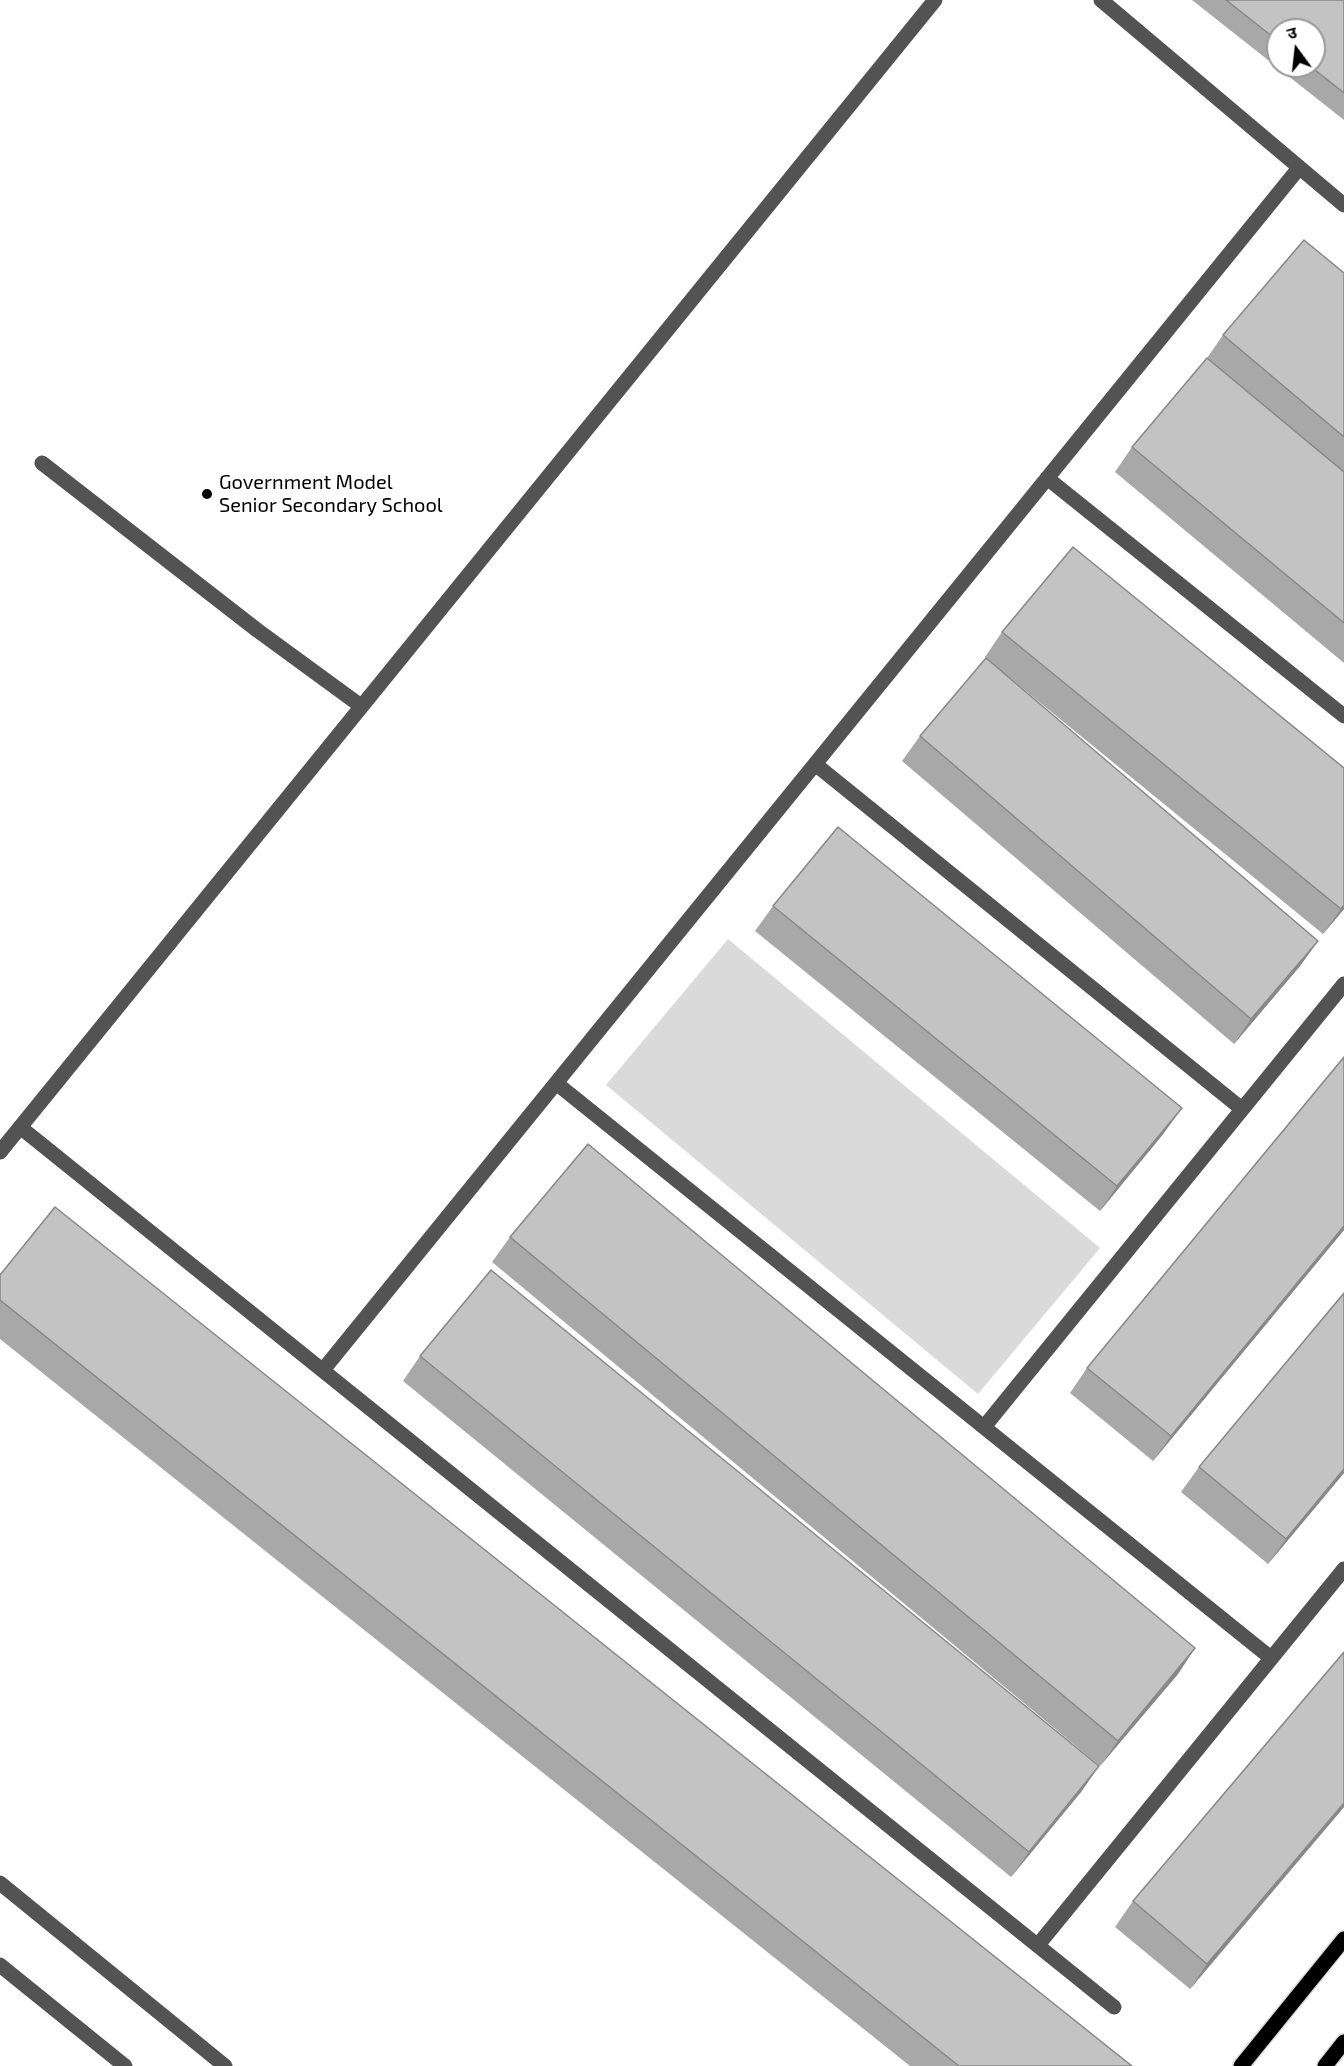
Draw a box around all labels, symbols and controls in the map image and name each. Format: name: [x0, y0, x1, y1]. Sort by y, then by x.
north arrow: [1266, 18, 1326, 78]
text: उ: [1285, 22, 1299, 42]
place label: Government Model Senior Secondary School: [219, 470, 443, 517]
marker: Government Model Senior Secondary School: [200, 487, 214, 501]

